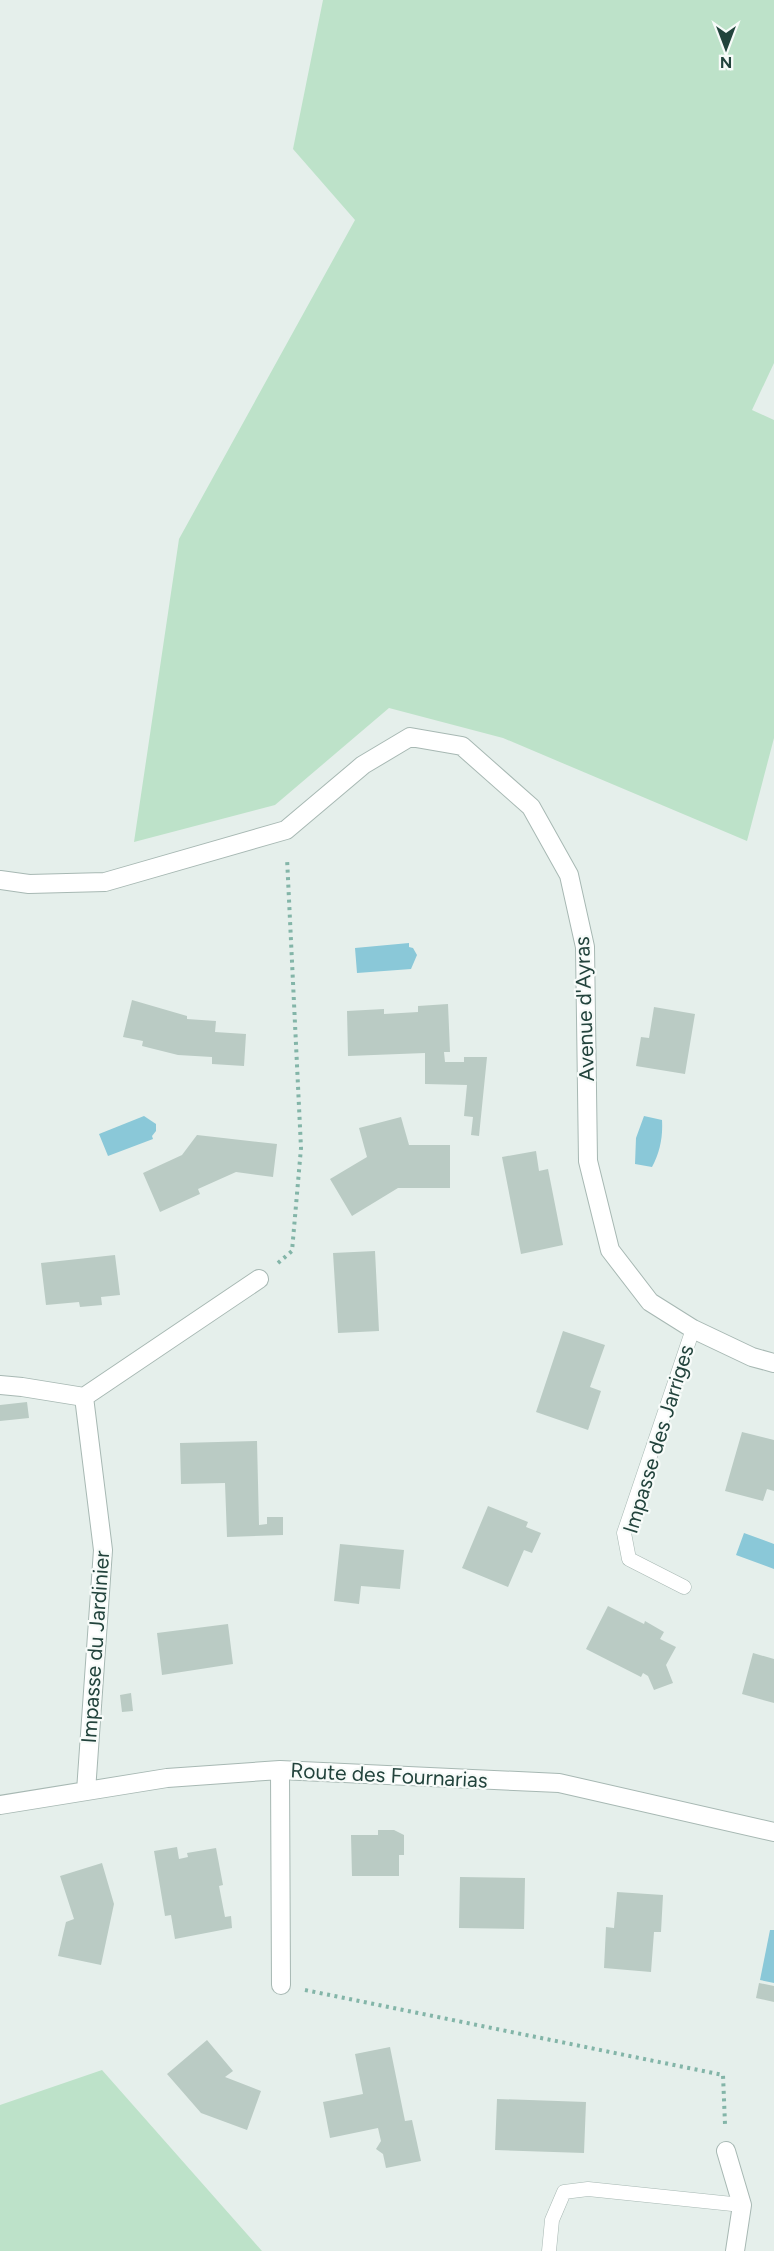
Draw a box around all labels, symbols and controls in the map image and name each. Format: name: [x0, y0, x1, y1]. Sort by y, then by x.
north arrow: [696, 18, 756, 78]
text: N: [720, 53, 732, 72]
street label: Avenue d'Ayras: [569, 936, 599, 1082]
street label: Impasse des Jarriges: [617, 1342, 699, 1536]
street label: Impasse du Jardinier: [76, 1550, 114, 1744]
street label: Route des Fournarias: [290, 1757, 488, 1793]

